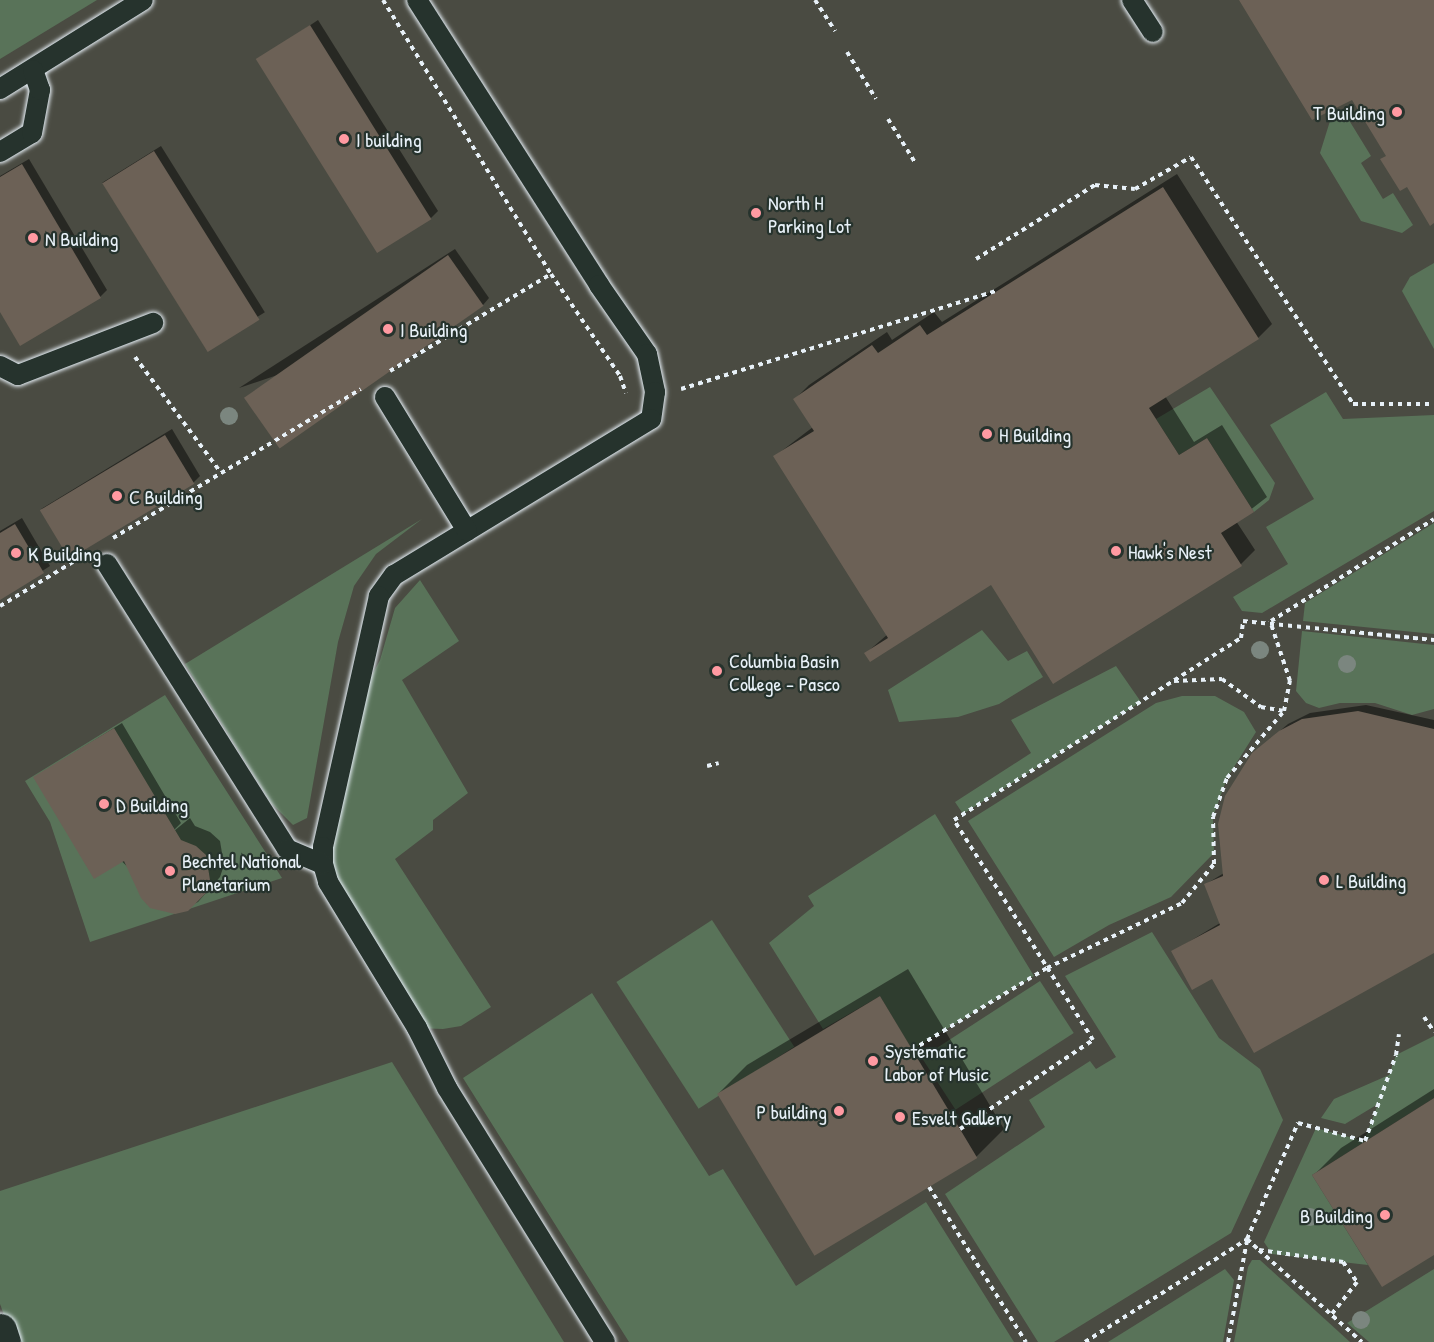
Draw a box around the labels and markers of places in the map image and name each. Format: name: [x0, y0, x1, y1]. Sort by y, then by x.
place label: T Building: [1313, 100, 1385, 124]
marker: T Building: [1390, 105, 1404, 119]
place label: I building: [356, 127, 422, 151]
marker: I building: [337, 132, 351, 146]
place label: North H Parking Lot: [768, 190, 851, 237]
marker: North H Parking Lot: [749, 206, 763, 220]
place label: N Building: [45, 226, 118, 250]
marker: N Building: [26, 231, 40, 245]
place label: I Building: [400, 317, 467, 341]
marker: I Building: [381, 322, 395, 336]
place label: H Building: [999, 422, 1071, 446]
marker: H Building: [980, 427, 994, 441]
place label: C Building: [129, 484, 203, 508]
marker: C Building: [110, 489, 124, 503]
place label: Hawk's Nest: [1128, 539, 1212, 563]
place label: K Building: [28, 541, 101, 565]
marker: Hawk's Nest: [1109, 544, 1123, 558]
marker: K Building: [9, 546, 23, 560]
place label: Columbia Basin College - Pasco: [729, 648, 840, 695]
marker: Columbia Basin College - Pasco: [710, 664, 724, 678]
place label: D Building: [116, 792, 188, 816]
marker: D Building: [97, 797, 111, 811]
place label: Bechtel National Planetarium: [182, 848, 301, 895]
marker: Bechtel National Planetarium: [163, 864, 177, 878]
place label: L Building: [1336, 868, 1406, 892]
marker: L Building: [1317, 873, 1331, 887]
place label: Systematic Labor of Music: [885, 1038, 989, 1085]
marker: Systematic Labor of Music: [866, 1054, 880, 1068]
place label: P building: [757, 1099, 827, 1123]
marker: P building: [832, 1104, 846, 1118]
place label: Esvelt Gallery: [912, 1105, 1011, 1129]
marker: Esvelt Gallery: [893, 1110, 907, 1124]
place label: B Building: [1300, 1203, 1373, 1227]
marker: B Building: [1378, 1208, 1392, 1222]

